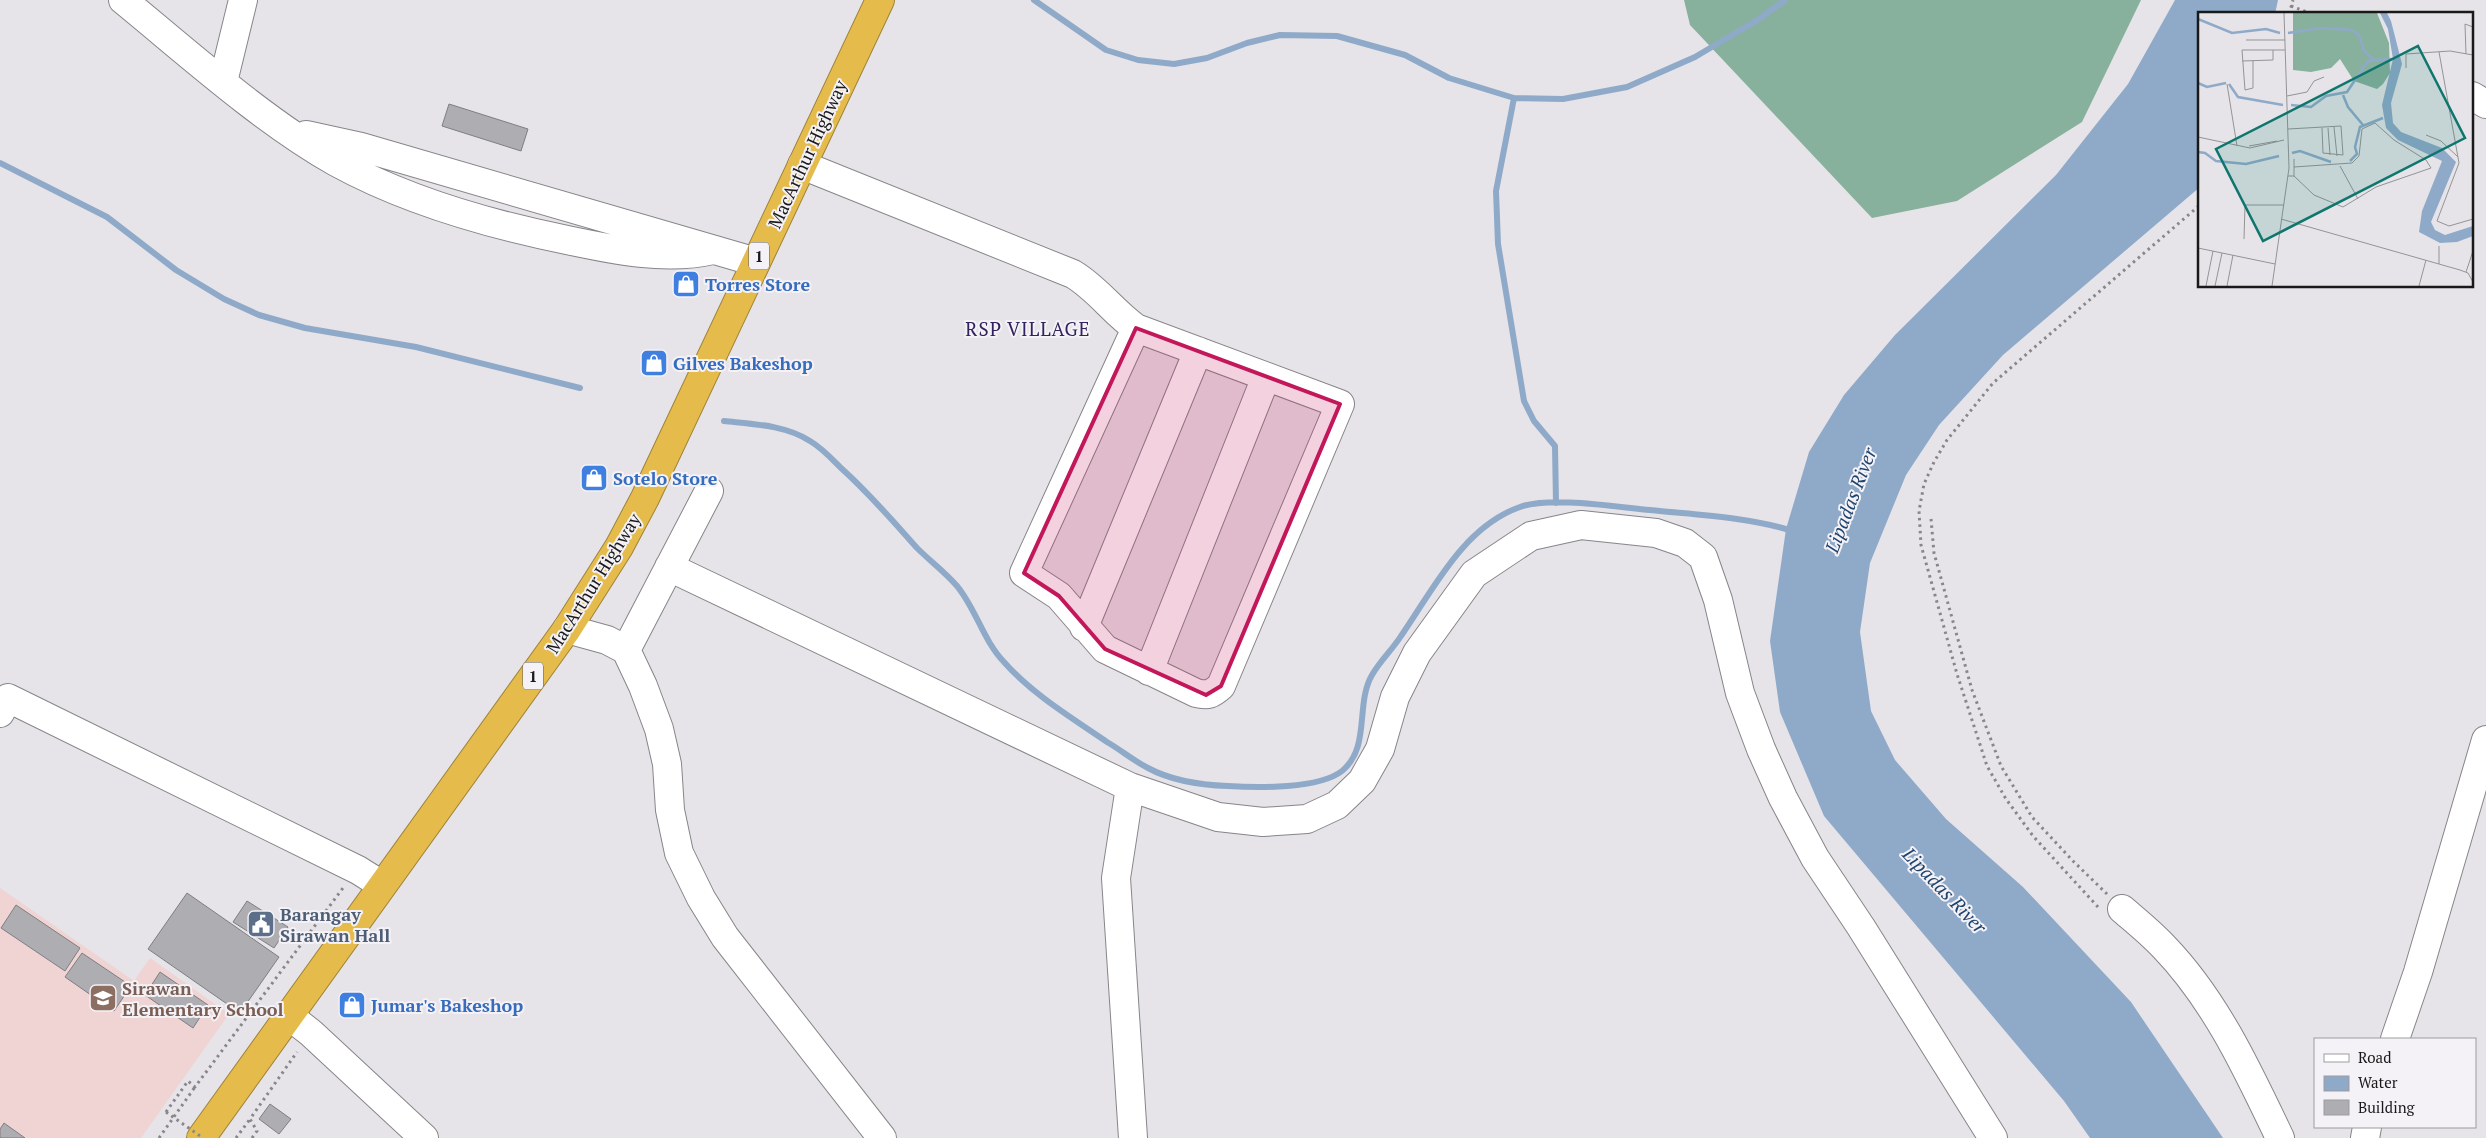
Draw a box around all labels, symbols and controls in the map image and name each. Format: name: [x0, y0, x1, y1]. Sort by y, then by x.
inset map: [2198, 12, 2474, 288]
street label: MacArthur Highway: [762, 75, 852, 232]
road number: 1: [749, 242, 769, 270]
shop icon: Torres Store: [671, 269, 701, 299]
place label: Torres Store: [705, 272, 811, 296]
district label: RSP VILLAGE: [965, 316, 1091, 341]
shop icon: Gilves Bakeshop: [639, 348, 669, 378]
place label: Gilves Bakeshop: [673, 351, 813, 375]
water label: Lipadas River: [1818, 443, 1882, 557]
shop icon: Sotelo Store: [579, 463, 609, 493]
place label: Sotelo Store: [613, 466, 718, 490]
street label: MacArthur Highway: [540, 508, 646, 658]
road number: 1: [523, 662, 543, 689]
water label: Lipadas River: [1897, 841, 1993, 939]
place label: Barangay Sirawan Hall: [280, 902, 390, 947]
public building icon: Barangay Sirawan Hall: [246, 909, 276, 939]
place label: Sirawan Elementary School: [122, 976, 284, 1021]
school or university icon: Sirawan Elementary School: [88, 983, 118, 1013]
shop icon: Jumar's Bakeshop: [337, 990, 367, 1020]
place label: Jumar's Bakeshop: [371, 993, 523, 1017]
legend: [2314, 1038, 2476, 1128]
text: Road: [2358, 1047, 2391, 1067]
text: Water: [2358, 1072, 2398, 1092]
text: Building: [2358, 1097, 2416, 1117]

